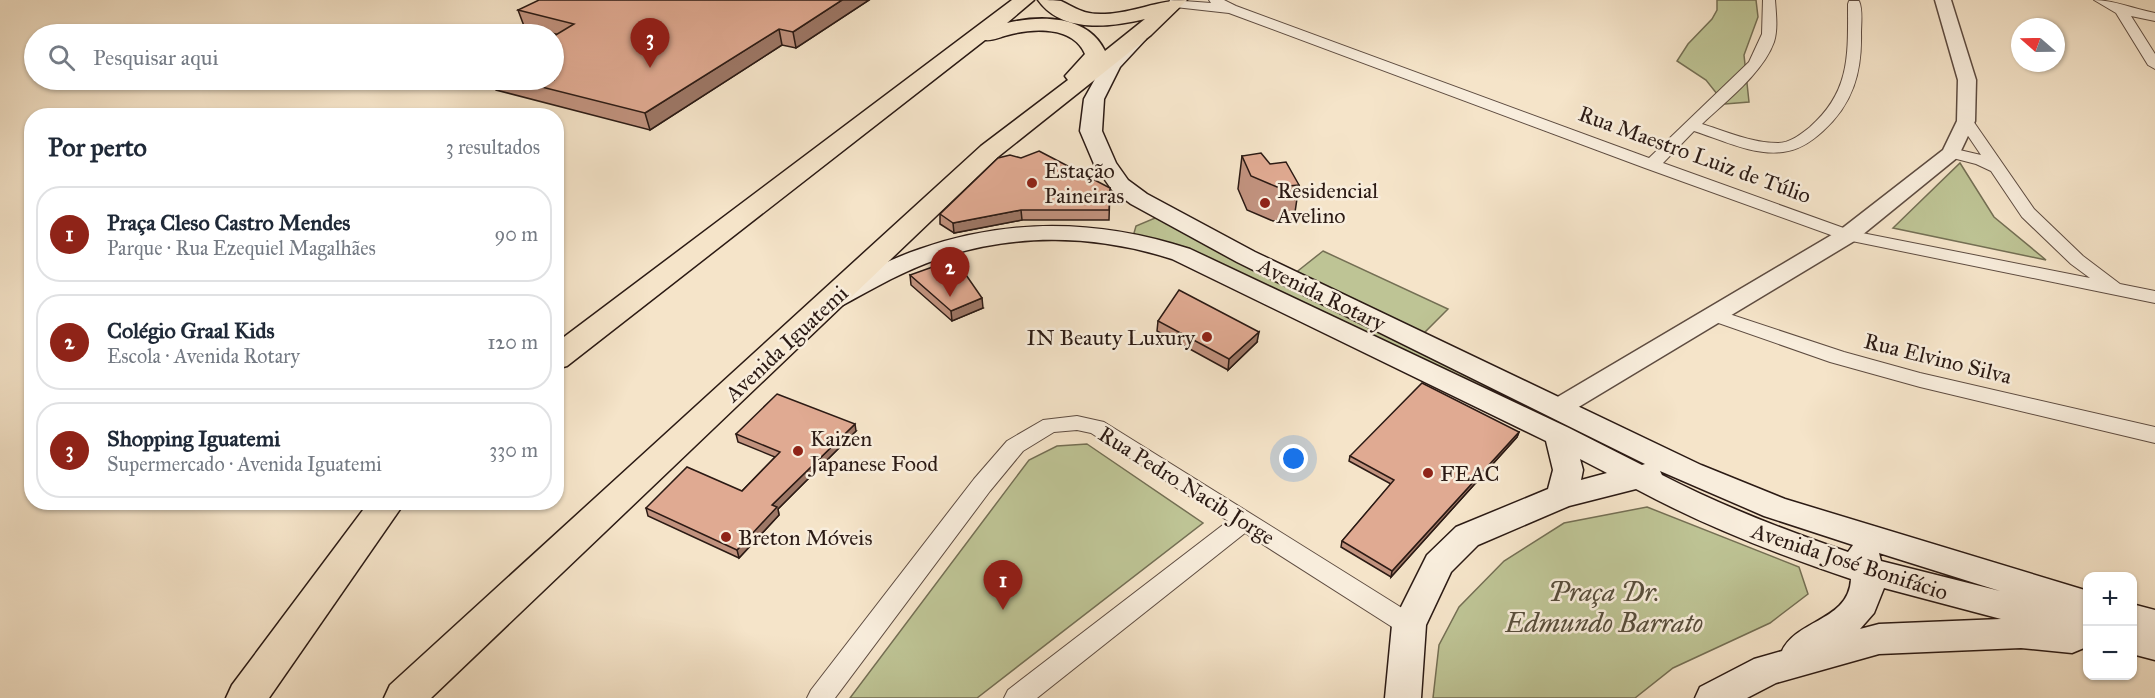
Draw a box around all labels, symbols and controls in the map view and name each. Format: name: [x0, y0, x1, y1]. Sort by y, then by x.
north arrow: [2011, 18, 2065, 72]
pin: 3: [630, 19, 670, 68]
search box: [24, 24, 564, 90]
icon: search: [45, 41, 78, 74]
text: Pesquisar aqui: [93, 44, 218, 71]
street label: Rua Maestro Luiz de Túlio: [1575, 100, 1815, 209]
text: Por perto: [48, 131, 147, 163]
text: 3 resultados: [446, 135, 540, 159]
place label: Estação Paineiras: [1044, 157, 1124, 209]
marker: Estação Paineiras: [1025, 176, 1039, 190]
place label: Residencial Avelino: [1276, 177, 1378, 229]
marker: Residencial Avelino: [1258, 196, 1272, 210]
text: Praça Cleso Castro Mendes: [107, 209, 350, 236]
text: 1: [66, 222, 73, 246]
text: 90 m: [495, 222, 538, 246]
text: Parque · Rua Ezequiel Magalhães: [107, 236, 376, 260]
pin: 2: [930, 248, 970, 297]
street label: Avenida Rotary: [1253, 252, 1391, 337]
street label: Avenida Iguatemi: [718, 279, 854, 408]
text: Colégio Graal Kids: [107, 317, 275, 344]
place label: IN Beauty Luxury: [1027, 324, 1196, 351]
street label: Rua Elvino Silva: [1861, 327, 2015, 390]
text: 2: [65, 330, 74, 354]
text: 120 m: [487, 330, 538, 354]
marker: IN Beauty Luxury: [1200, 330, 1214, 344]
text: Escola · Avenida Rotary: [107, 344, 300, 368]
street label: Rua Pedro Nacib Jorge: [1094, 420, 1280, 551]
text: Shopping Iguatemi: [107, 425, 280, 452]
place label: Kaizen Japanese Food: [808, 425, 938, 477]
text: 3: [66, 438, 74, 462]
text: 330 m: [489, 438, 538, 462]
marker: Kaizen Japanese Food: [791, 444, 805, 458]
your location: [1279, 444, 1308, 473]
text: Supermercado · Avenida Iguatemi: [107, 452, 382, 476]
place label: FEAC: [1440, 460, 1499, 487]
marker: FEAC: [1421, 466, 1435, 480]
street label: Avenida José Bonifácio: [1747, 517, 1951, 606]
place label: Breton Móveis: [738, 524, 872, 551]
marker: Breton Móveis: [719, 530, 733, 544]
pin: 1: [984, 560, 1022, 610]
map controls: [2083, 572, 2137, 680]
button: +: [2083, 572, 2137, 626]
park label: Praça Dr. Edmundo Barrato: [1504, 575, 1703, 639]
button: −: [2083, 626, 2137, 680]

